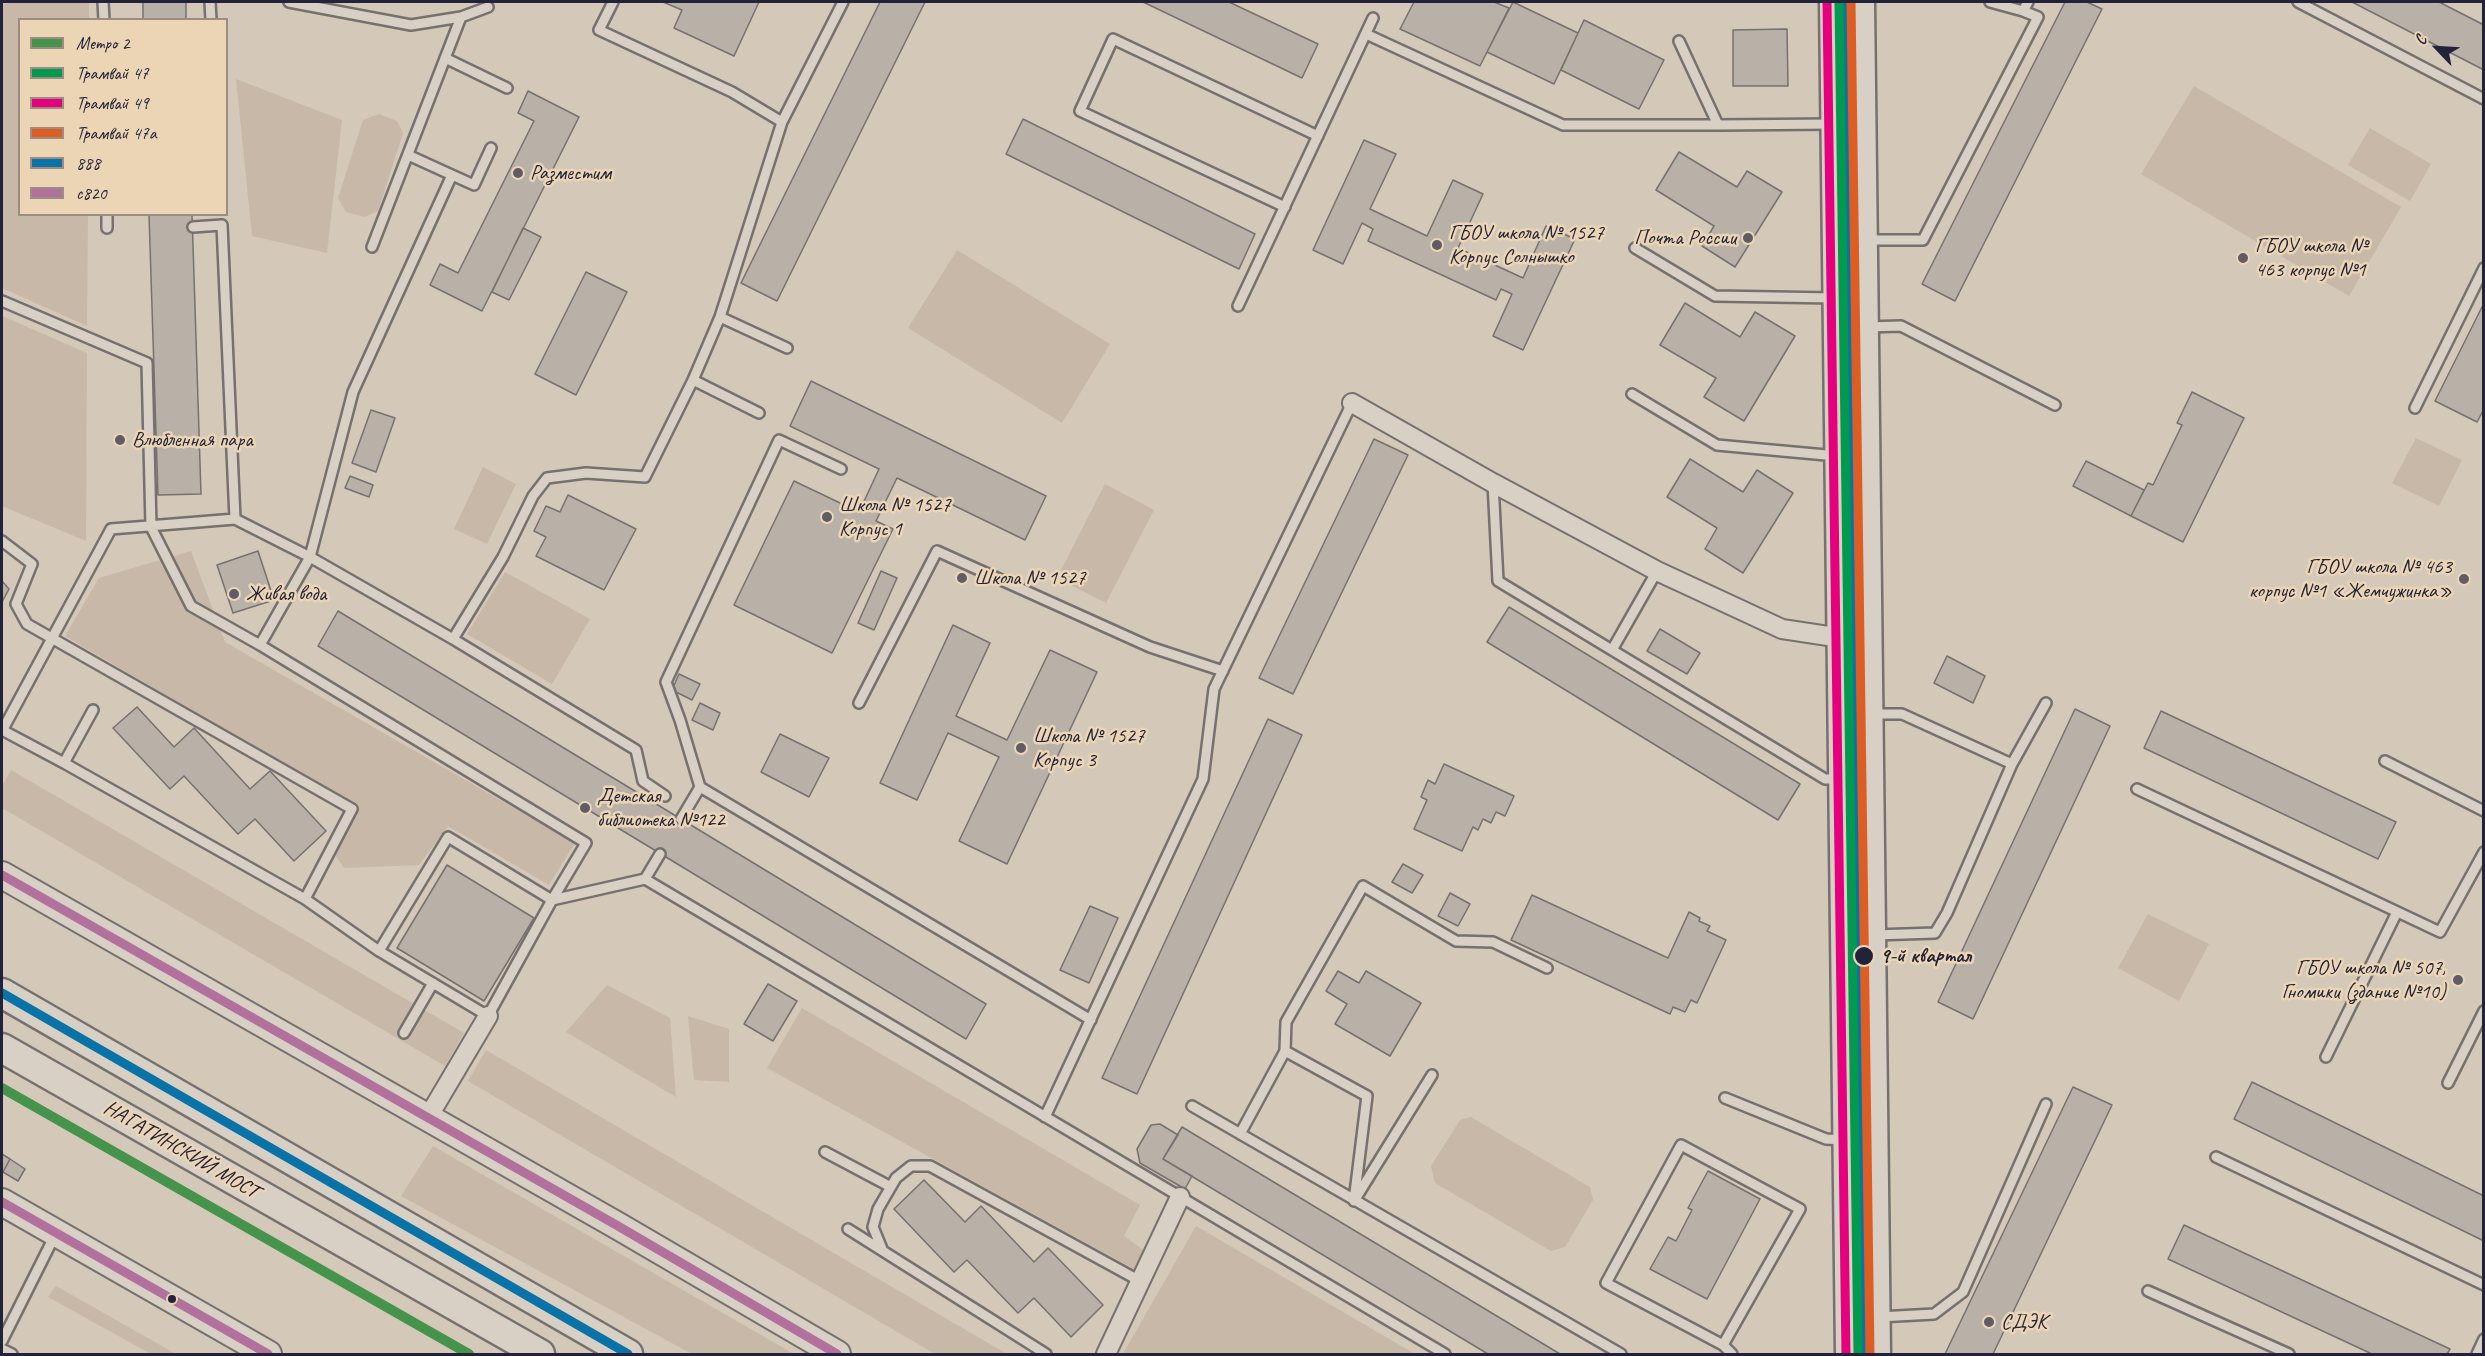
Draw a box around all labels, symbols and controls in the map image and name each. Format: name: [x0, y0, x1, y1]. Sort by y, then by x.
legend: [18, 18, 228, 216]
north arrow: [2407, 18, 2467, 78]
text: Метро 2: [76, 32, 130, 54]
text: С: [2410, 33, 2431, 48]
text: Трамвай 47: [76, 62, 149, 84]
text: Трамвай 49: [76, 92, 149, 114]
text: Трамвай 47а: [76, 122, 157, 144]
text: 888: [76, 152, 100, 174]
place label: Разместим: [530, 160, 611, 186]
marker: Разместим: [511, 166, 525, 180]
text: с820: [76, 182, 107, 204]
place label: ГБОУ школа № 1527 Корпус Солнышко: [1449, 220, 1604, 270]
place label: Почта России: [1634, 225, 1736, 251]
marker: Почта России: [1741, 231, 1755, 245]
place label: ГБОУ школа № 463 корпус №1: [2255, 233, 2367, 283]
marker: ГБОУ школа № 1527 Корпус Солнышко: [1430, 238, 1444, 252]
marker: ГБОУ школа № 463 корпус №1: [2236, 251, 2250, 265]
place label: Влюбленная пара: [132, 427, 253, 453]
marker: Влюбленная пара: [113, 433, 127, 447]
place label: Школа № 1527 Корпус 1: [839, 492, 951, 542]
marker: Школа № 1527 Корпус 1: [820, 510, 834, 524]
place label: ГБОУ школа № 463 корпус №1 «Жемчужинка»: [2249, 554, 2452, 604]
place label: Школа № 1527: [974, 565, 1086, 591]
marker: Школа № 1527: [955, 571, 969, 585]
marker: ГБОУ школа № 463 корпус №1 «Жемчужинка»: [2457, 572, 2471, 586]
place label: Живая вода: [246, 581, 326, 607]
marker: Живая вода: [227, 587, 241, 601]
place label: Школа № 1527 Корпус 3: [1033, 723, 1145, 773]
marker: Школа № 1527 Корпус 3: [1014, 741, 1028, 755]
place label: Детская библиотека №122: [597, 783, 725, 833]
marker: Детская библиотека №122: [578, 801, 592, 815]
place label: 9-й квартал: [1880, 943, 1971, 969]
marker: 9-й квартал: [1853, 945, 1875, 967]
place label: ГБОУ школа № 507, Гномики (здание №10): [2282, 955, 2446, 1005]
marker: ГБОУ школа № 507, Гномики (здание №10): [2451, 973, 2465, 987]
street label: НАГАТИНСКИЙ МОСТ: [99, 1095, 263, 1205]
unlabelled marker: [166, 1293, 178, 1305]
place label: СДЭК: [2001, 1309, 2047, 1335]
marker: СДЭК: [1982, 1315, 1996, 1329]

